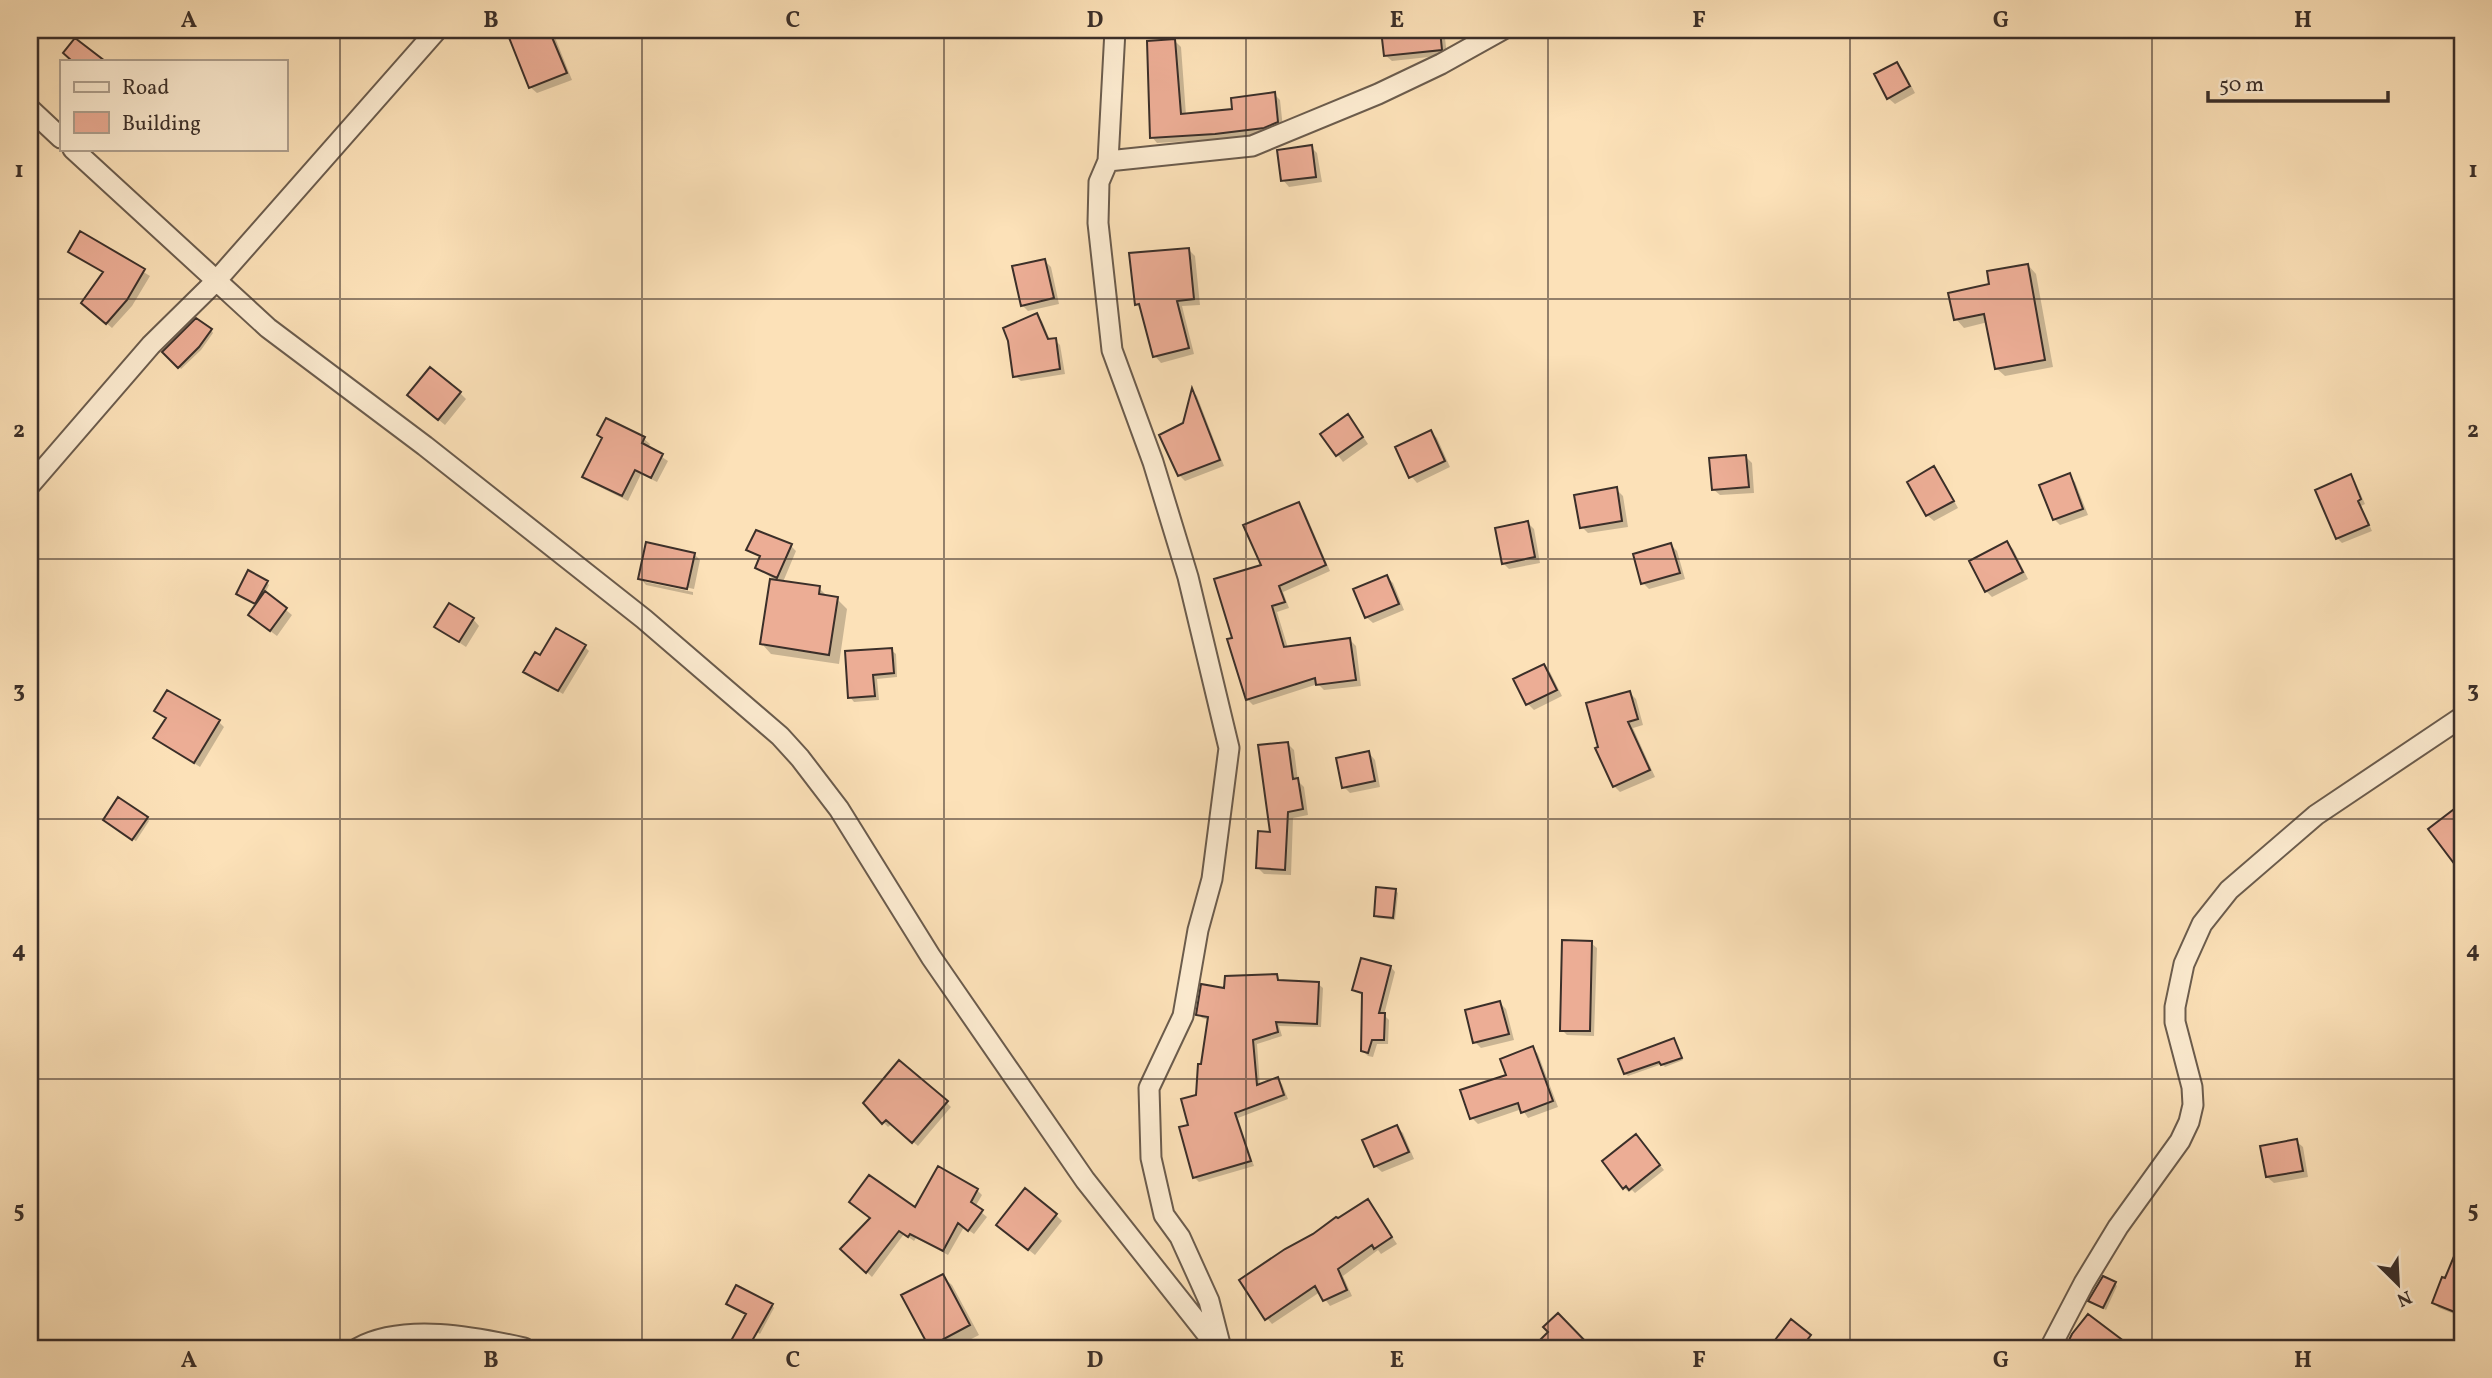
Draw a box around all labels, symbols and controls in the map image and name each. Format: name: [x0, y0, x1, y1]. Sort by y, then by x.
text: A: [181, 5, 197, 37]
text: B: [483, 5, 499, 37]
text: C: [786, 5, 800, 37]
text: D: [1087, 5, 1104, 37]
text: E: [1390, 5, 1404, 37]
text: F: [1692, 5, 1706, 37]
text: G: [1993, 5, 2009, 37]
text: H: [2294, 5, 2312, 37]
legend: [60, 60, 287, 150]
scale bar: [2208, 60, 2389, 104]
text: 50 m: [2219, 71, 2264, 100]
text: Road: [122, 74, 169, 103]
text: Building: [122, 110, 201, 139]
text: 1: [14, 155, 24, 187]
text: 1: [2468, 155, 2478, 187]
text: 2: [13, 415, 25, 447]
text: 2: [2467, 415, 2479, 447]
text: 3: [13, 675, 25, 707]
text: 3: [2467, 675, 2479, 707]
text: 4: [12, 935, 26, 967]
text: 4: [2466, 935, 2480, 967]
text: 5: [13, 1195, 25, 1227]
text: 5: [2467, 1195, 2479, 1227]
north arrow: [2362, 1248, 2432, 1318]
text: N: [2392, 1283, 2416, 1312]
text: A: [181, 1345, 197, 1377]
text: B: [483, 1345, 499, 1377]
text: C: [786, 1345, 800, 1377]
text: D: [1087, 1345, 1104, 1377]
text: E: [1390, 1345, 1404, 1377]
text: F: [1692, 1345, 1706, 1377]
text: G: [1993, 1345, 2009, 1377]
text: H: [2294, 1345, 2312, 1377]

